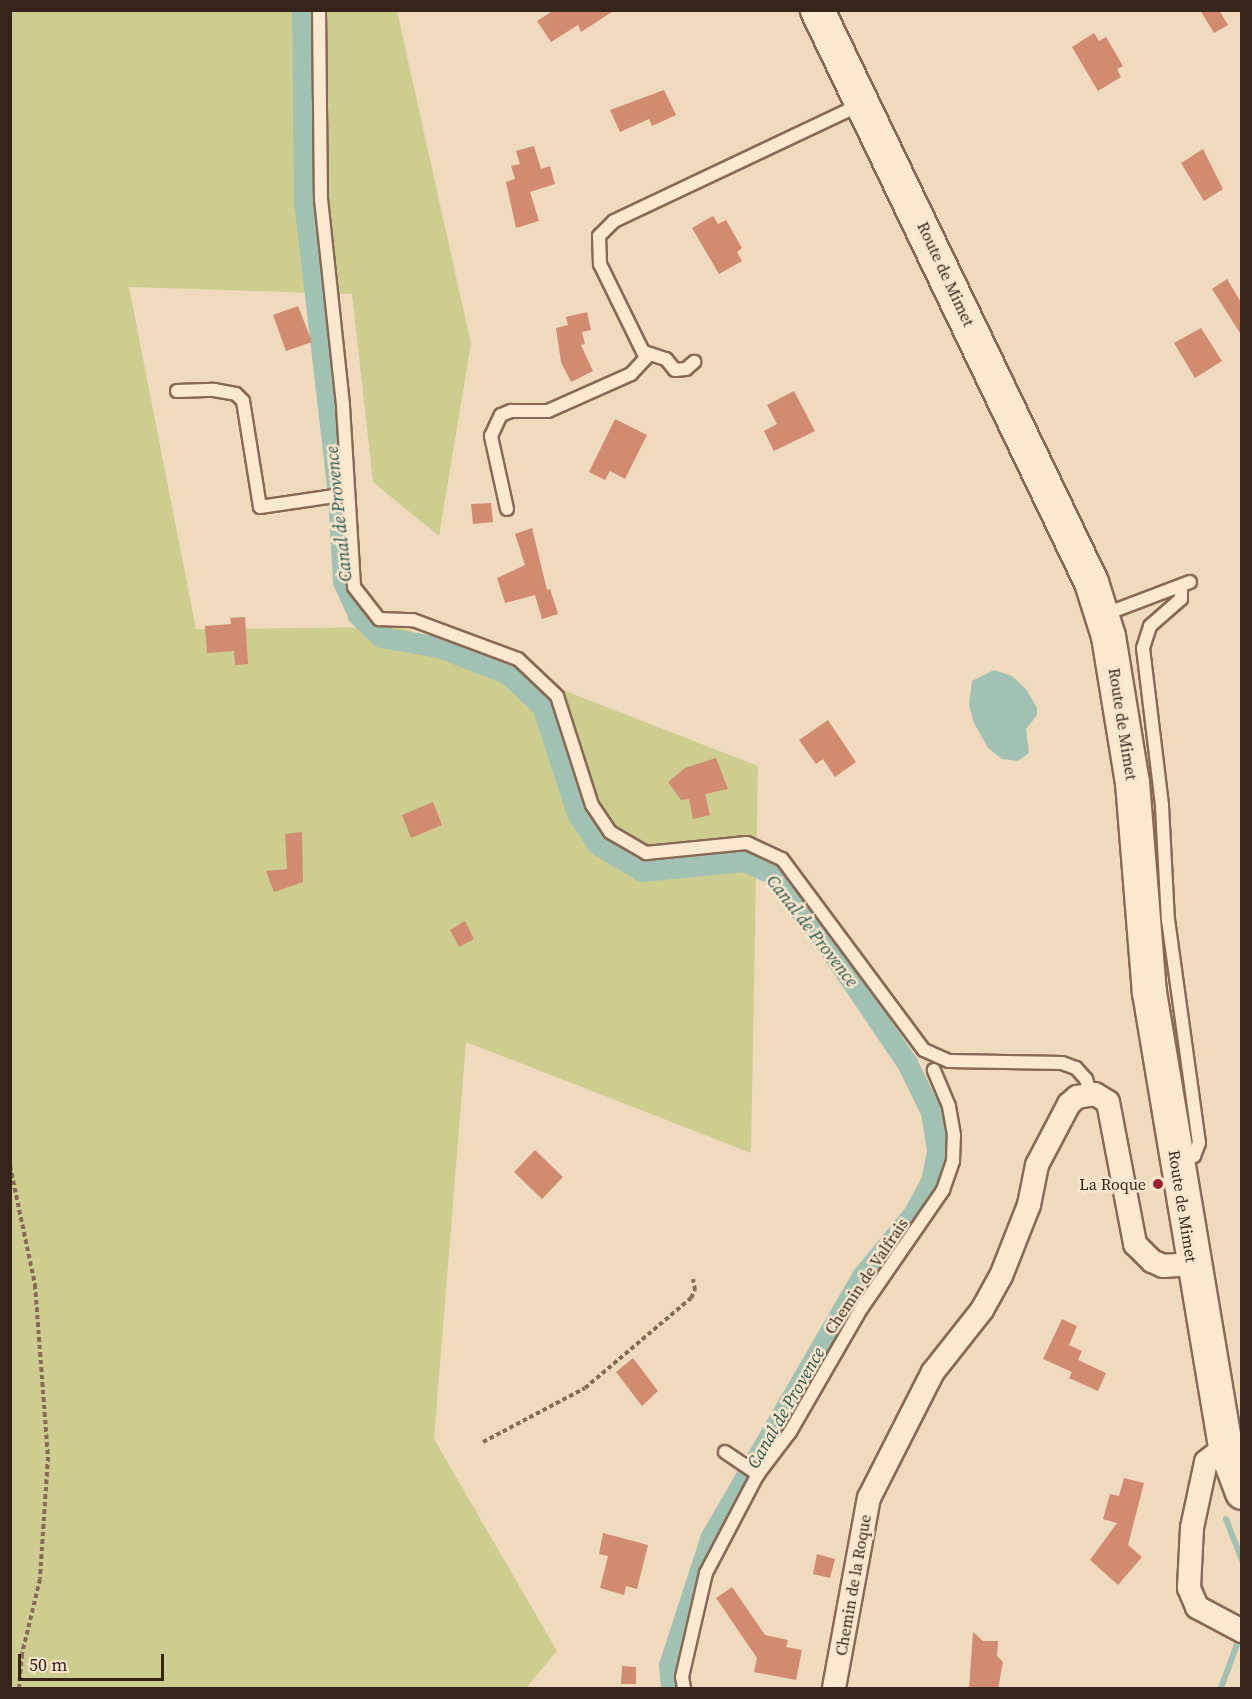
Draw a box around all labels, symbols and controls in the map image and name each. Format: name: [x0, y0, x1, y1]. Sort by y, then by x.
street label: Route de Mimet: [913, 219, 979, 329]
water label: Canal de Provence: [321, 445, 357, 583]
street label: Route de Mimet: [1105, 667, 1141, 781]
water label: Canal de Provence: [762, 871, 862, 991]
street label: Route de Mimet: [1165, 1149, 1201, 1263]
place label: La Roque: [1079, 1174, 1146, 1194]
marker: La Roque: [1151, 1177, 1165, 1191]
street label: Chemin de Valfrais: [820, 1214, 912, 1338]
water label: Canal de Provence: [743, 1344, 829, 1472]
street label: Chemin de la Roque: [831, 1513, 875, 1657]
scale bar: [21, 1642, 166, 1680]
text: 50 m: [29, 1652, 67, 1677]

